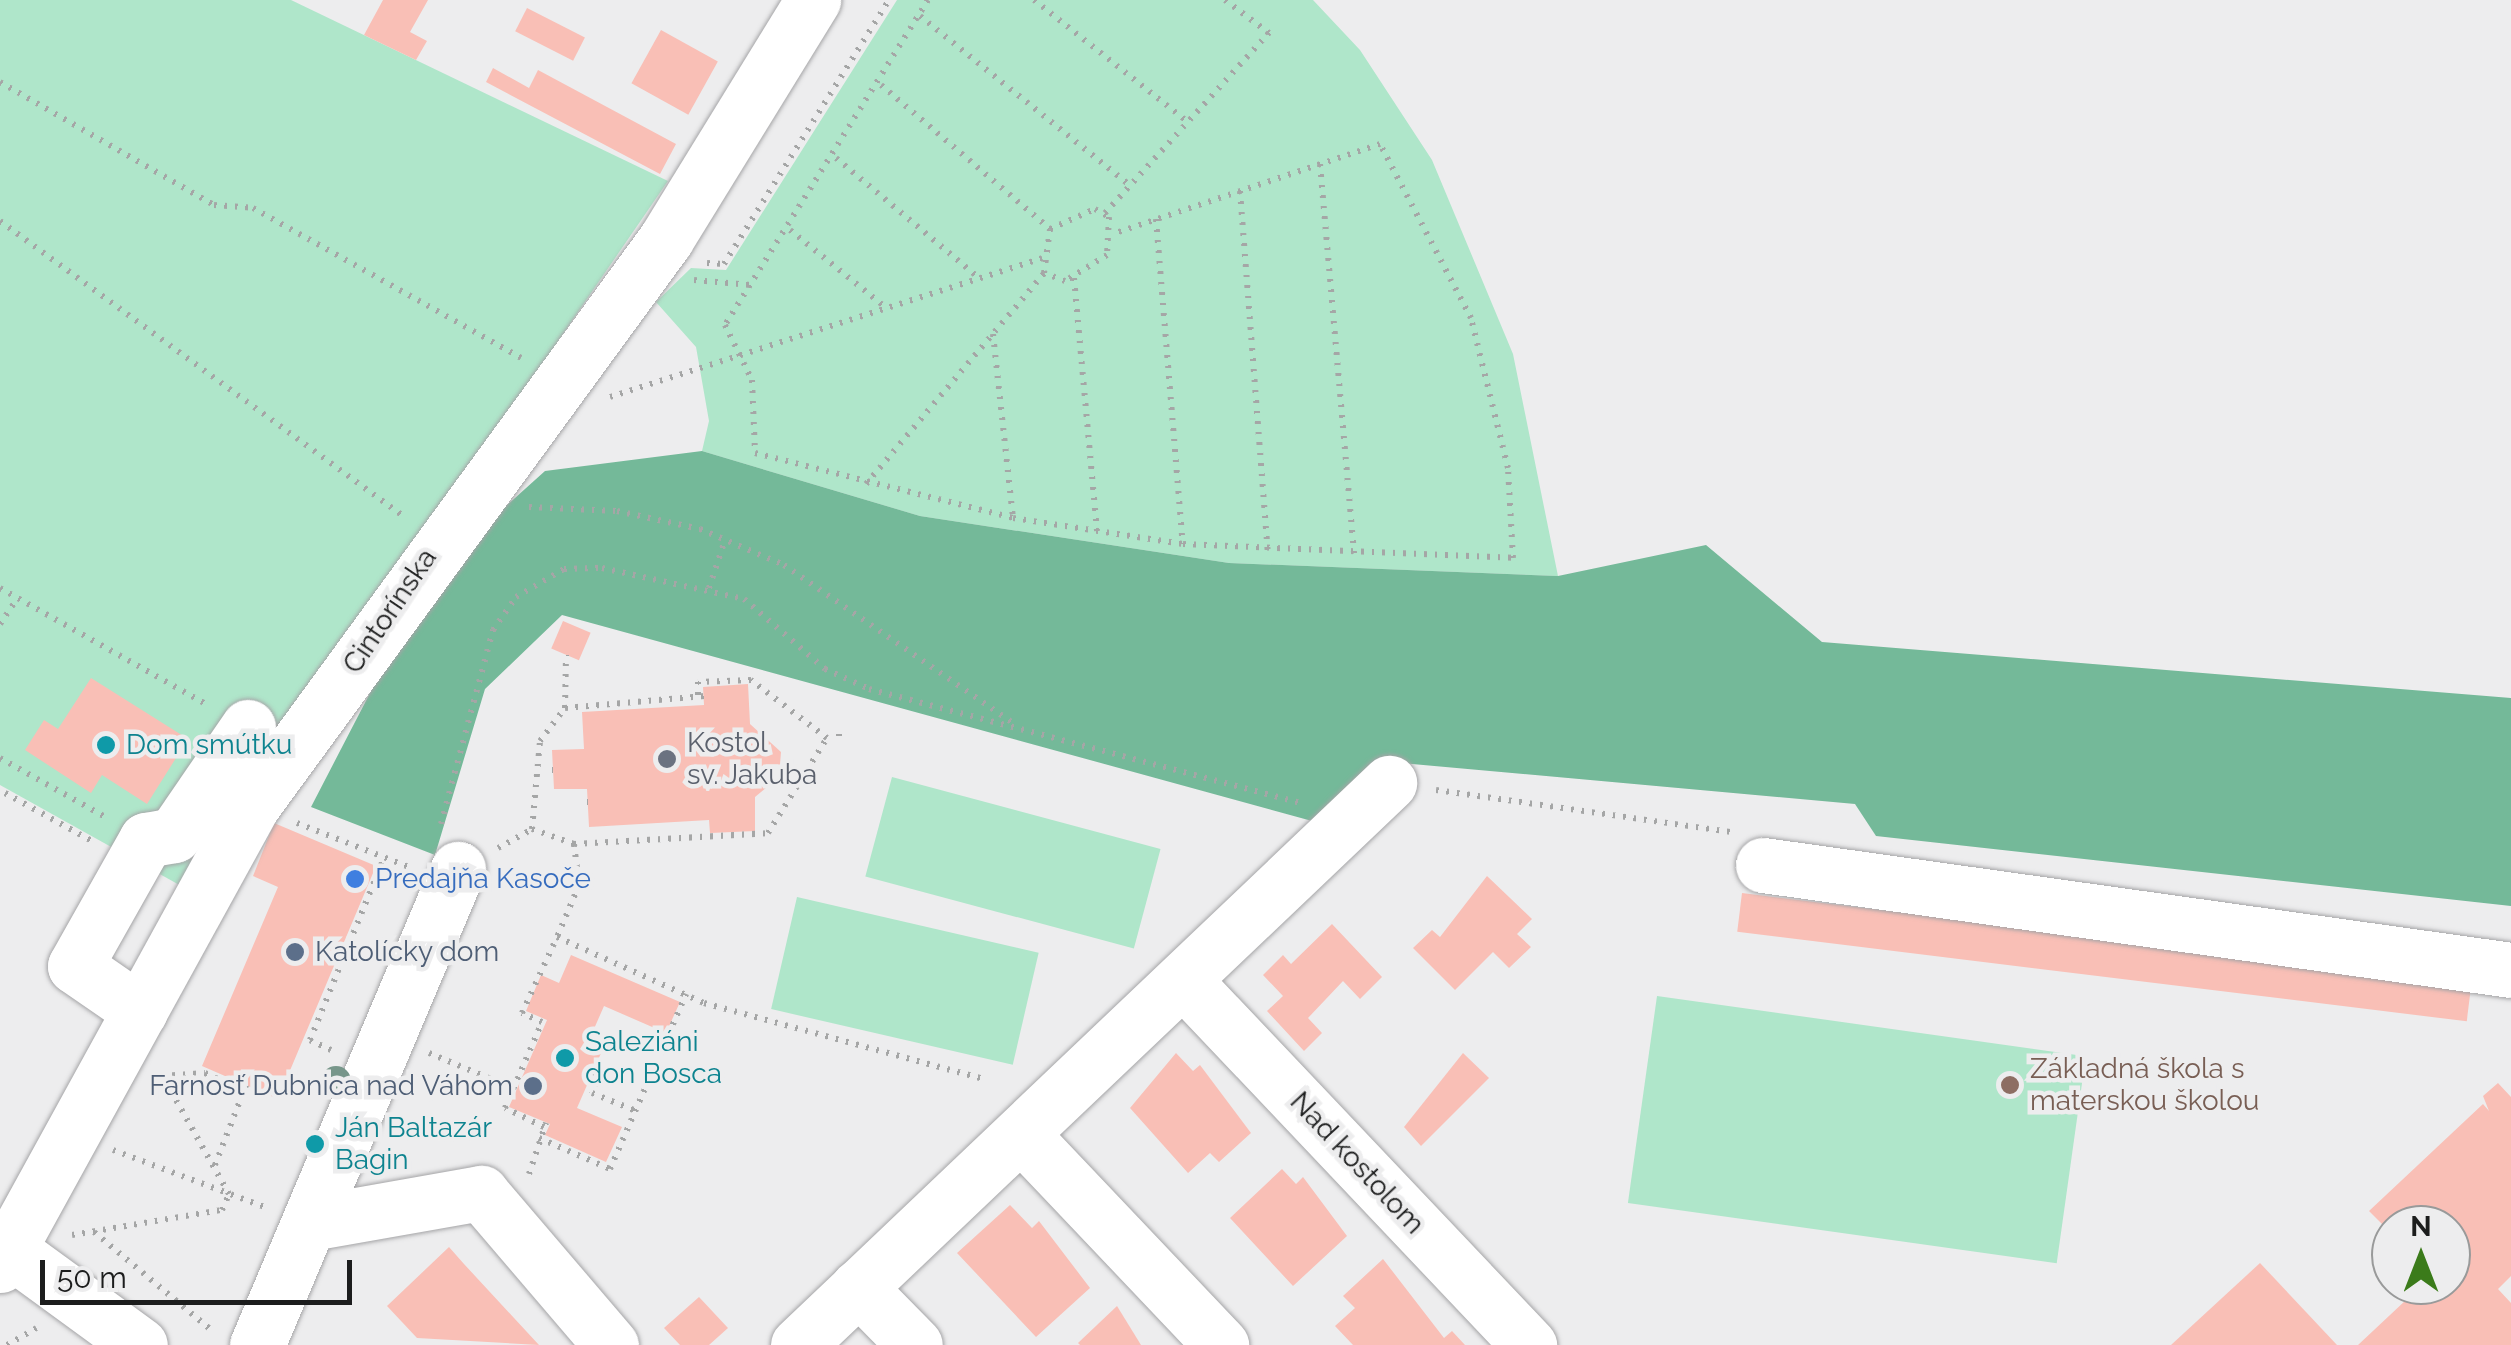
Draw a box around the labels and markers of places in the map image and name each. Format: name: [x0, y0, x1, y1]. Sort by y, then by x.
place label: Kostol sv. Jakuba: [687, 726, 818, 792]
place label: Dom smútku: [126, 728, 292, 762]
marker: Dom smútku: [95, 734, 117, 756]
marker: Kostol sv. Jakuba: [656, 748, 678, 770]
place label: Predajňa Kasoče: [375, 862, 591, 896]
marker: Predajňa Kasoče: [344, 868, 366, 890]
place label: Katolícky dom: [315, 935, 500, 969]
marker: Katolícky dom: [284, 941, 306, 963]
place label: Saleziáni don Bosca: [585, 1025, 722, 1091]
marker: Saleziáni don Bosca: [554, 1047, 576, 1069]
place label: Základná škola s materskou školou: [2030, 1052, 2259, 1118]
place label: Farnosť Dubnica nad Váhom: [148, 1069, 513, 1103]
marker: Základná škola s materskou školou: [1999, 1074, 2021, 1096]
marker: Farnosť Dubnica nad Váhom: [522, 1075, 544, 1097]
place label: Ján Baltazár Bagin: [335, 1111, 492, 1177]
marker: Ján Baltazár Bagin: [304, 1133, 326, 1155]

